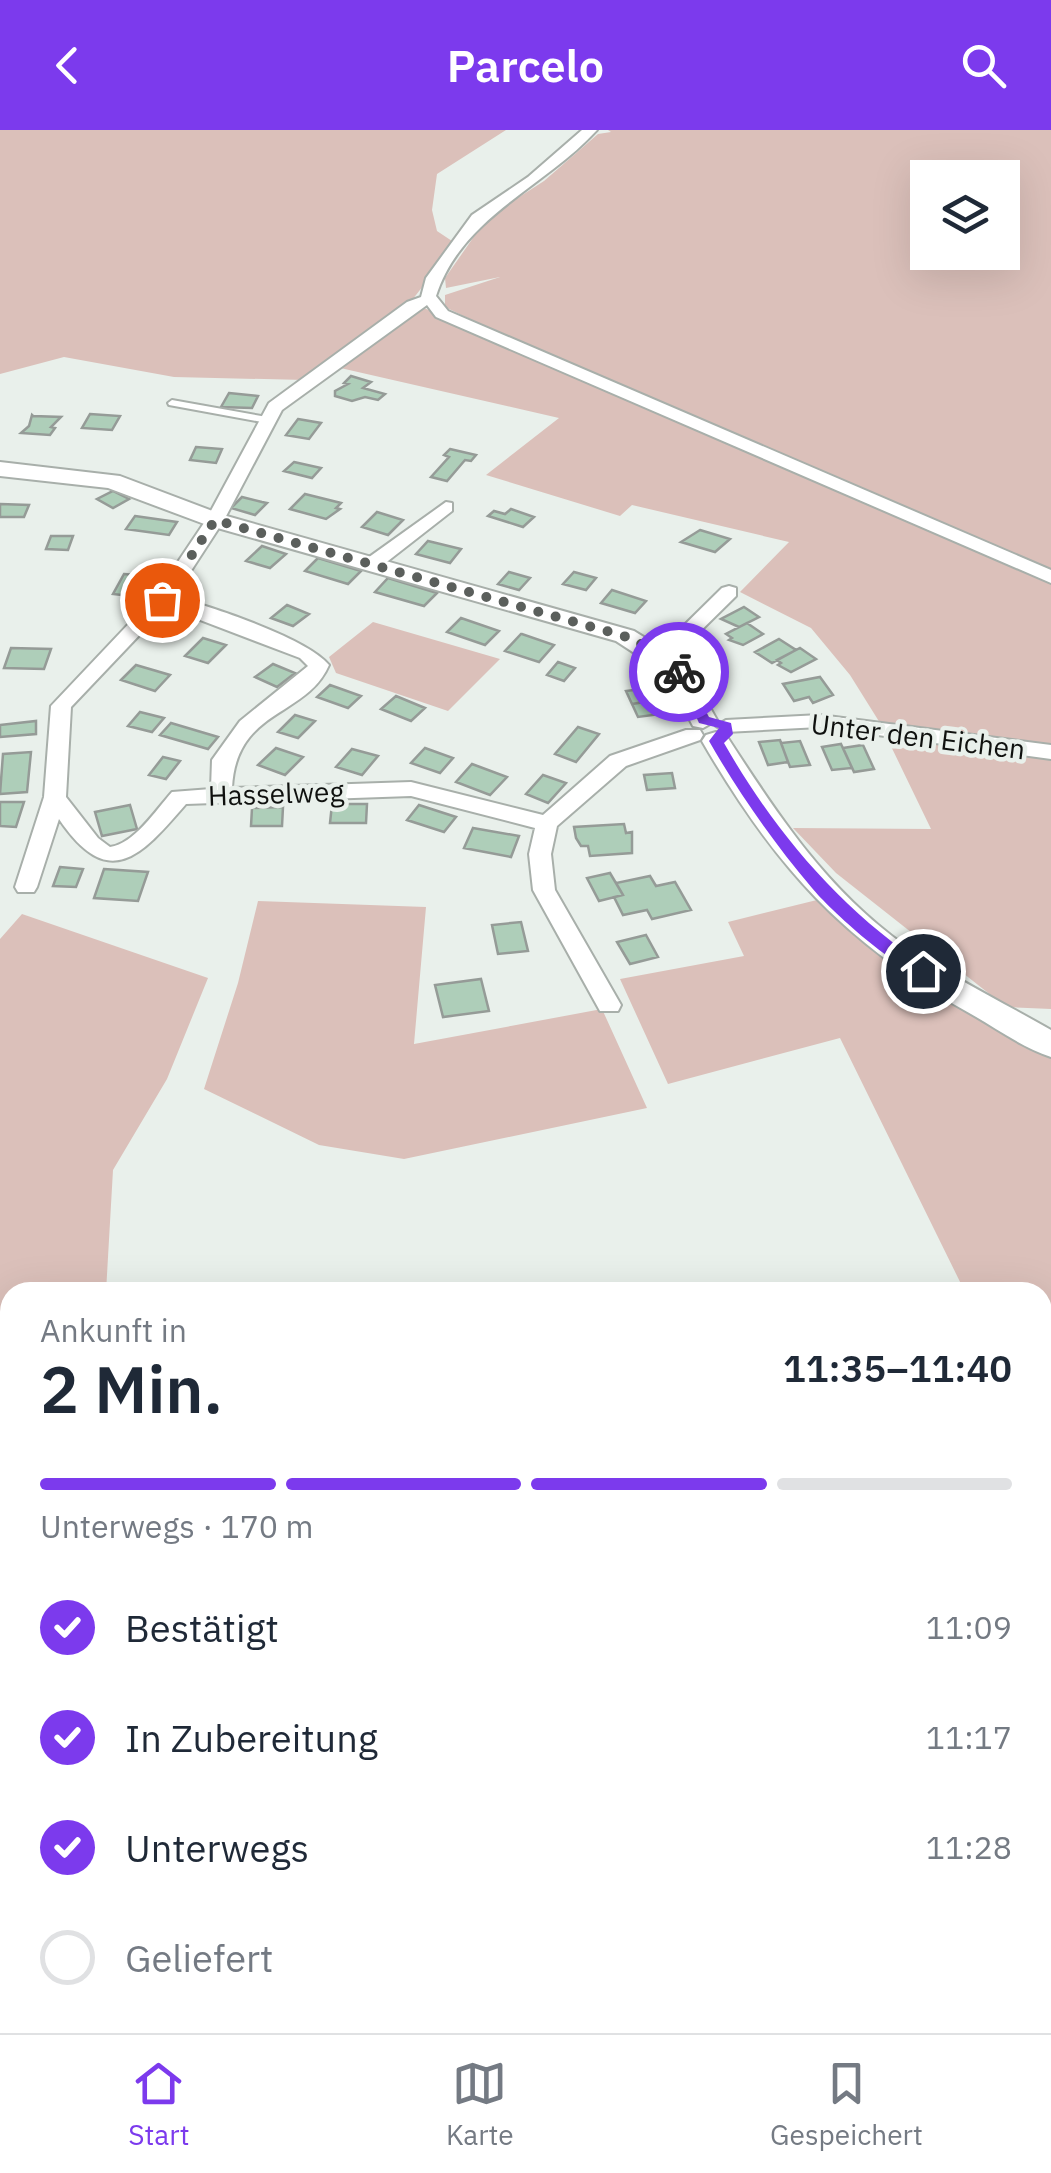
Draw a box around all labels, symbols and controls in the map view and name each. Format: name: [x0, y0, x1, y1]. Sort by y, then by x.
text: Parcelo: [447, 36, 604, 94]
icon: back: [40, 38, 95, 93]
icon: search: [956, 38, 1011, 93]
map controls: [910, 160, 1020, 270]
button: layers: [910, 160, 1020, 270]
pin: [120, 558, 205, 643]
icon: bag: [135, 573, 190, 628]
courier: [629, 622, 729, 722]
icon: bike: [652, 645, 707, 700]
street label: Unter den Eichen: [809, 705, 1027, 767]
street label: Hasselweg: [207, 772, 345, 814]
pin: [881, 929, 966, 1014]
icon: home: [896, 944, 951, 999]
text: Ankunft in: [40, 1309, 187, 1351]
text: 11:35–11:40: [783, 1343, 1012, 1392]
text: 2 Min.: [40, 1346, 223, 1431]
text: Unterwegs · 170 m: [40, 1505, 314, 1547]
icon: check: [40, 1600, 95, 1655]
text: Bestätigt: [125, 1603, 279, 1652]
text: 11:09: [926, 1606, 1012, 1648]
icon: check: [40, 1710, 95, 1765]
text: In Zubereitung: [125, 1713, 378, 1762]
text: 11:17: [926, 1716, 1012, 1758]
icon: check: [40, 1820, 95, 1875]
text: Unterwegs: [125, 1823, 309, 1872]
text: 11:28: [926, 1826, 1012, 1868]
text: Geliefert: [125, 1933, 273, 1982]
tab: Start: [128, 2056, 189, 2153]
tab: Karte: [446, 2056, 514, 2153]
tab: Gespeichert: [770, 2056, 923, 2153]

